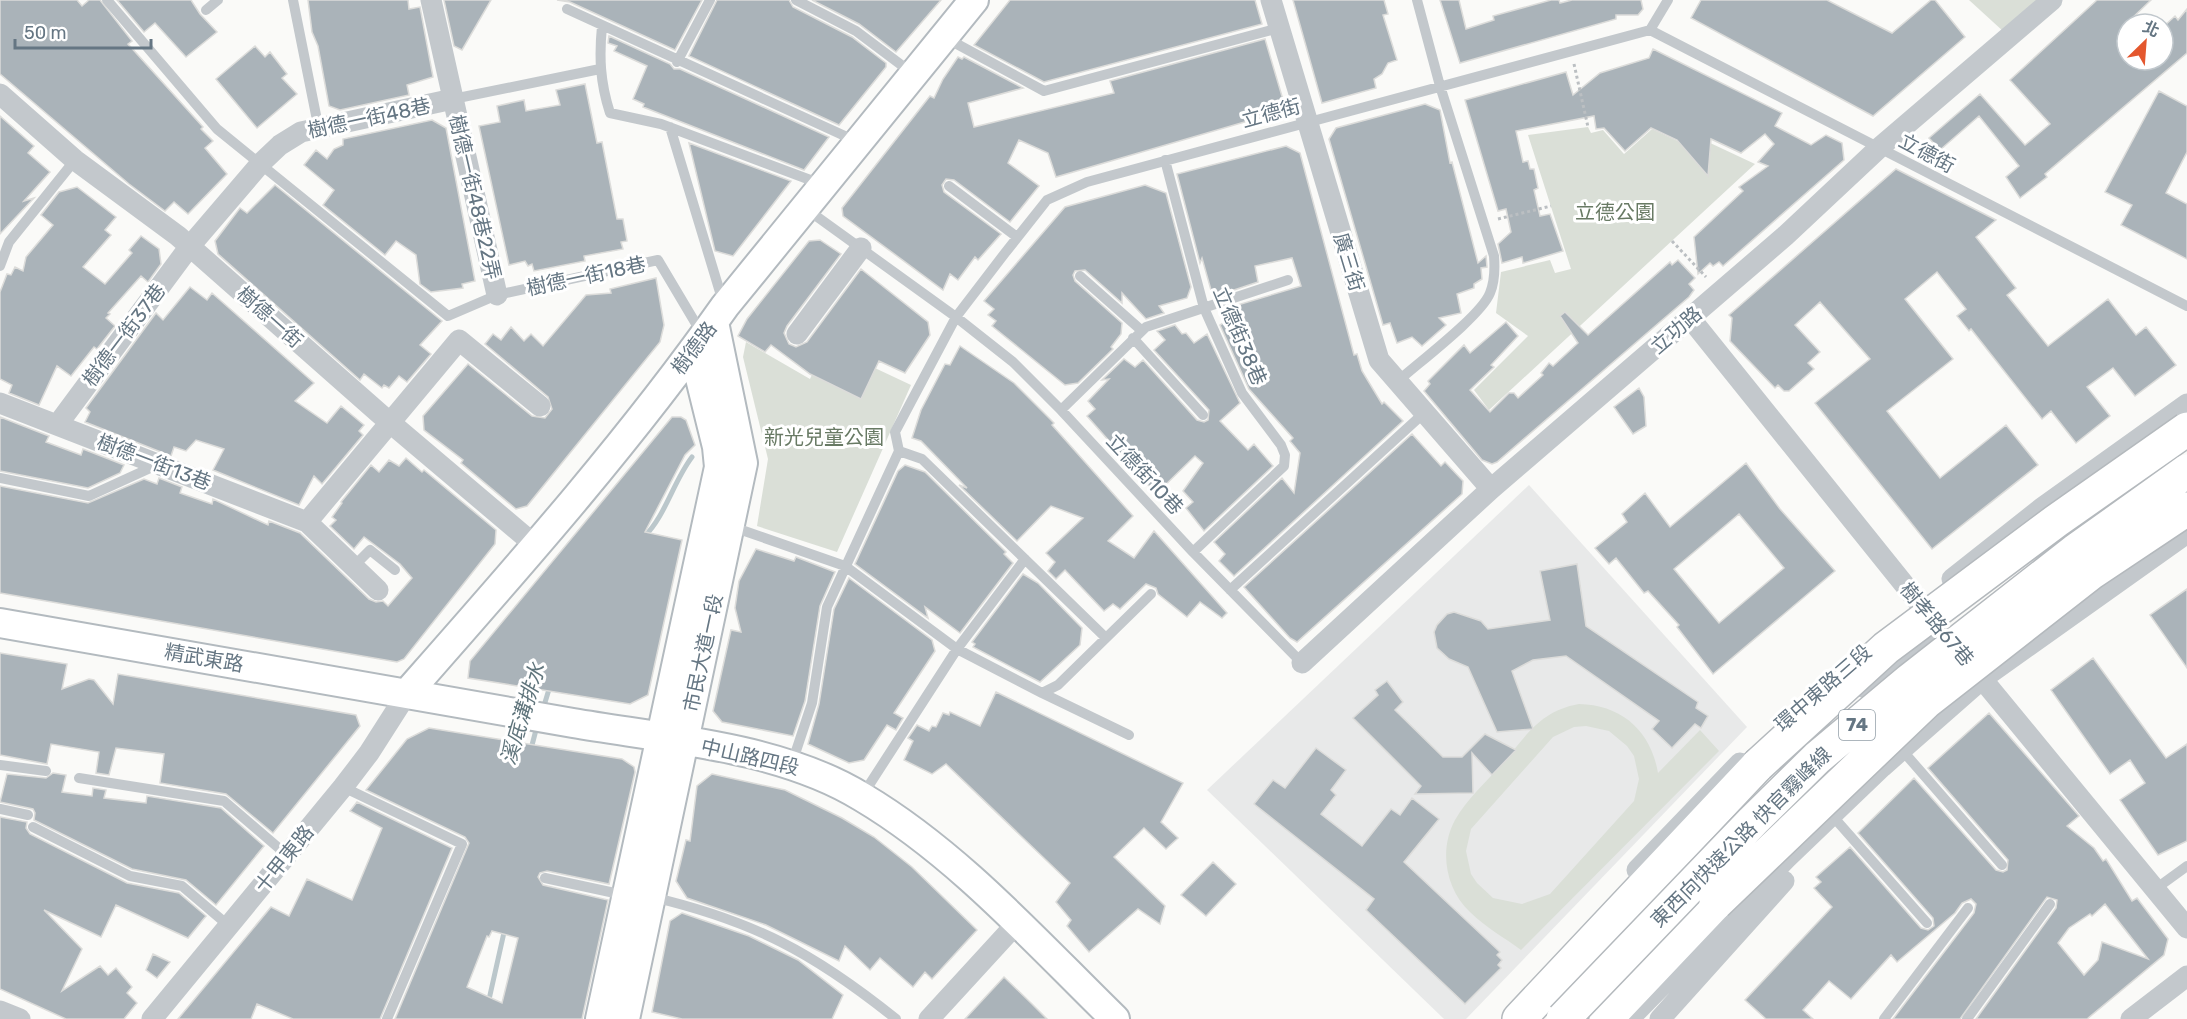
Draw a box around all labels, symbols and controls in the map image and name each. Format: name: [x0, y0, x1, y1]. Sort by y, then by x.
scale bar: [15, 12, 152, 50]
north arrow: [2115, 12, 2175, 72]
text: 北: [2140, 17, 2162, 41]
text: 50 m: [24, 22, 67, 44]
street label: 樹德一街48巷: [305, 93, 433, 143]
street label: 立德街: [1239, 94, 1303, 132]
street label: 樹德一街48巷22弄: [444, 112, 506, 282]
street label: 立德街: [1895, 128, 1959, 178]
park label: 立德公園: [1575, 200, 1655, 224]
street label: 廣三街: [1329, 230, 1369, 294]
street label: 樹德一街18巷: [524, 252, 648, 300]
street label: 樹德一街37巷: [78, 279, 170, 391]
street label: 樹德一街: [232, 281, 308, 353]
street label: 立德街38巷: [1208, 283, 1272, 389]
street label: 立功路: [1645, 301, 1707, 359]
street label: 樹德路: [666, 317, 722, 379]
park label: 新光兒童公園: [764, 425, 884, 449]
street label: 樹德一街13巷: [93, 429, 215, 495]
street label: 立德街10巷: [1102, 429, 1188, 519]
street label: 樹孝路67巷: [1895, 577, 1979, 671]
street label: 市民大道一段: [679, 592, 727, 714]
street label: 精武東路: [163, 639, 245, 677]
street label: 環中東路三段: [1770, 640, 1876, 736]
water label: 溪底溝排水: [495, 659, 550, 768]
road number: 74: [1839, 710, 1875, 740]
street label: 中山路四段: [699, 734, 801, 780]
street label: 東西向快速公路 快官霧峰線: [1646, 742, 1836, 932]
street label: 十甲東路: [250, 820, 318, 898]

